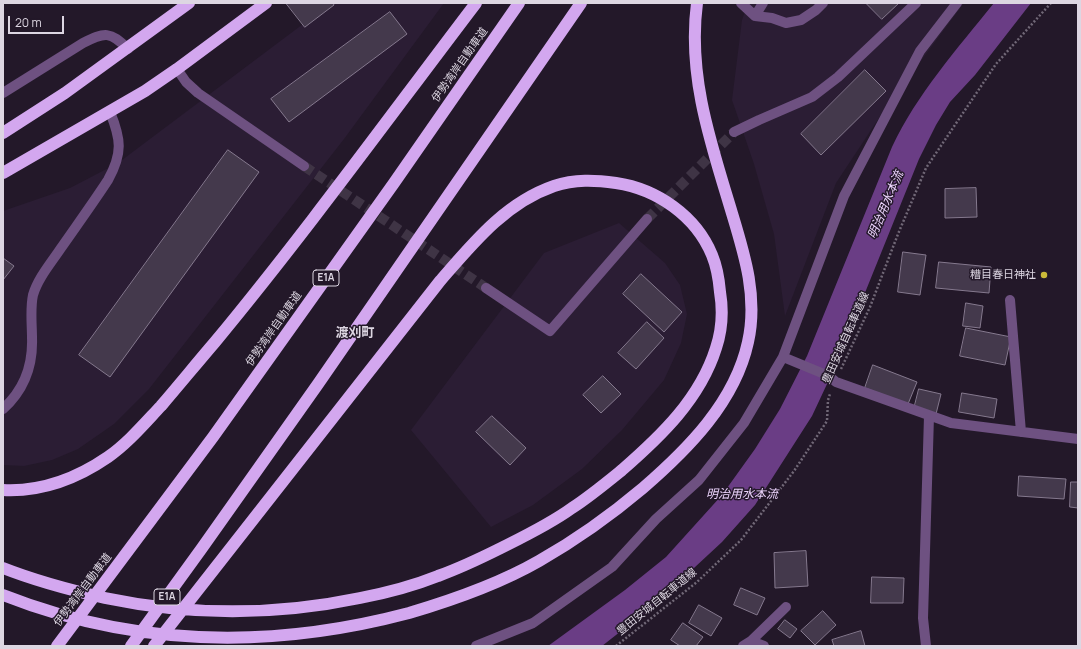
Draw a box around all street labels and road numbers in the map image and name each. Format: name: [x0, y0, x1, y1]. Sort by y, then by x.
street label: 伊勢湾岸自動車道: [429, 25, 491, 105]
road number: E1A: [313, 270, 339, 286]
street label: 伊勢湾岸自動車道: [243, 289, 305, 369]
street label: 豊田安城自転車道線: [820, 290, 872, 386]
street label: 伊勢湾岸自動車道: [51, 551, 115, 629]
street label: 豊田安城自転車道線: [614, 566, 700, 638]
road number: E1A: [154, 589, 180, 605]

